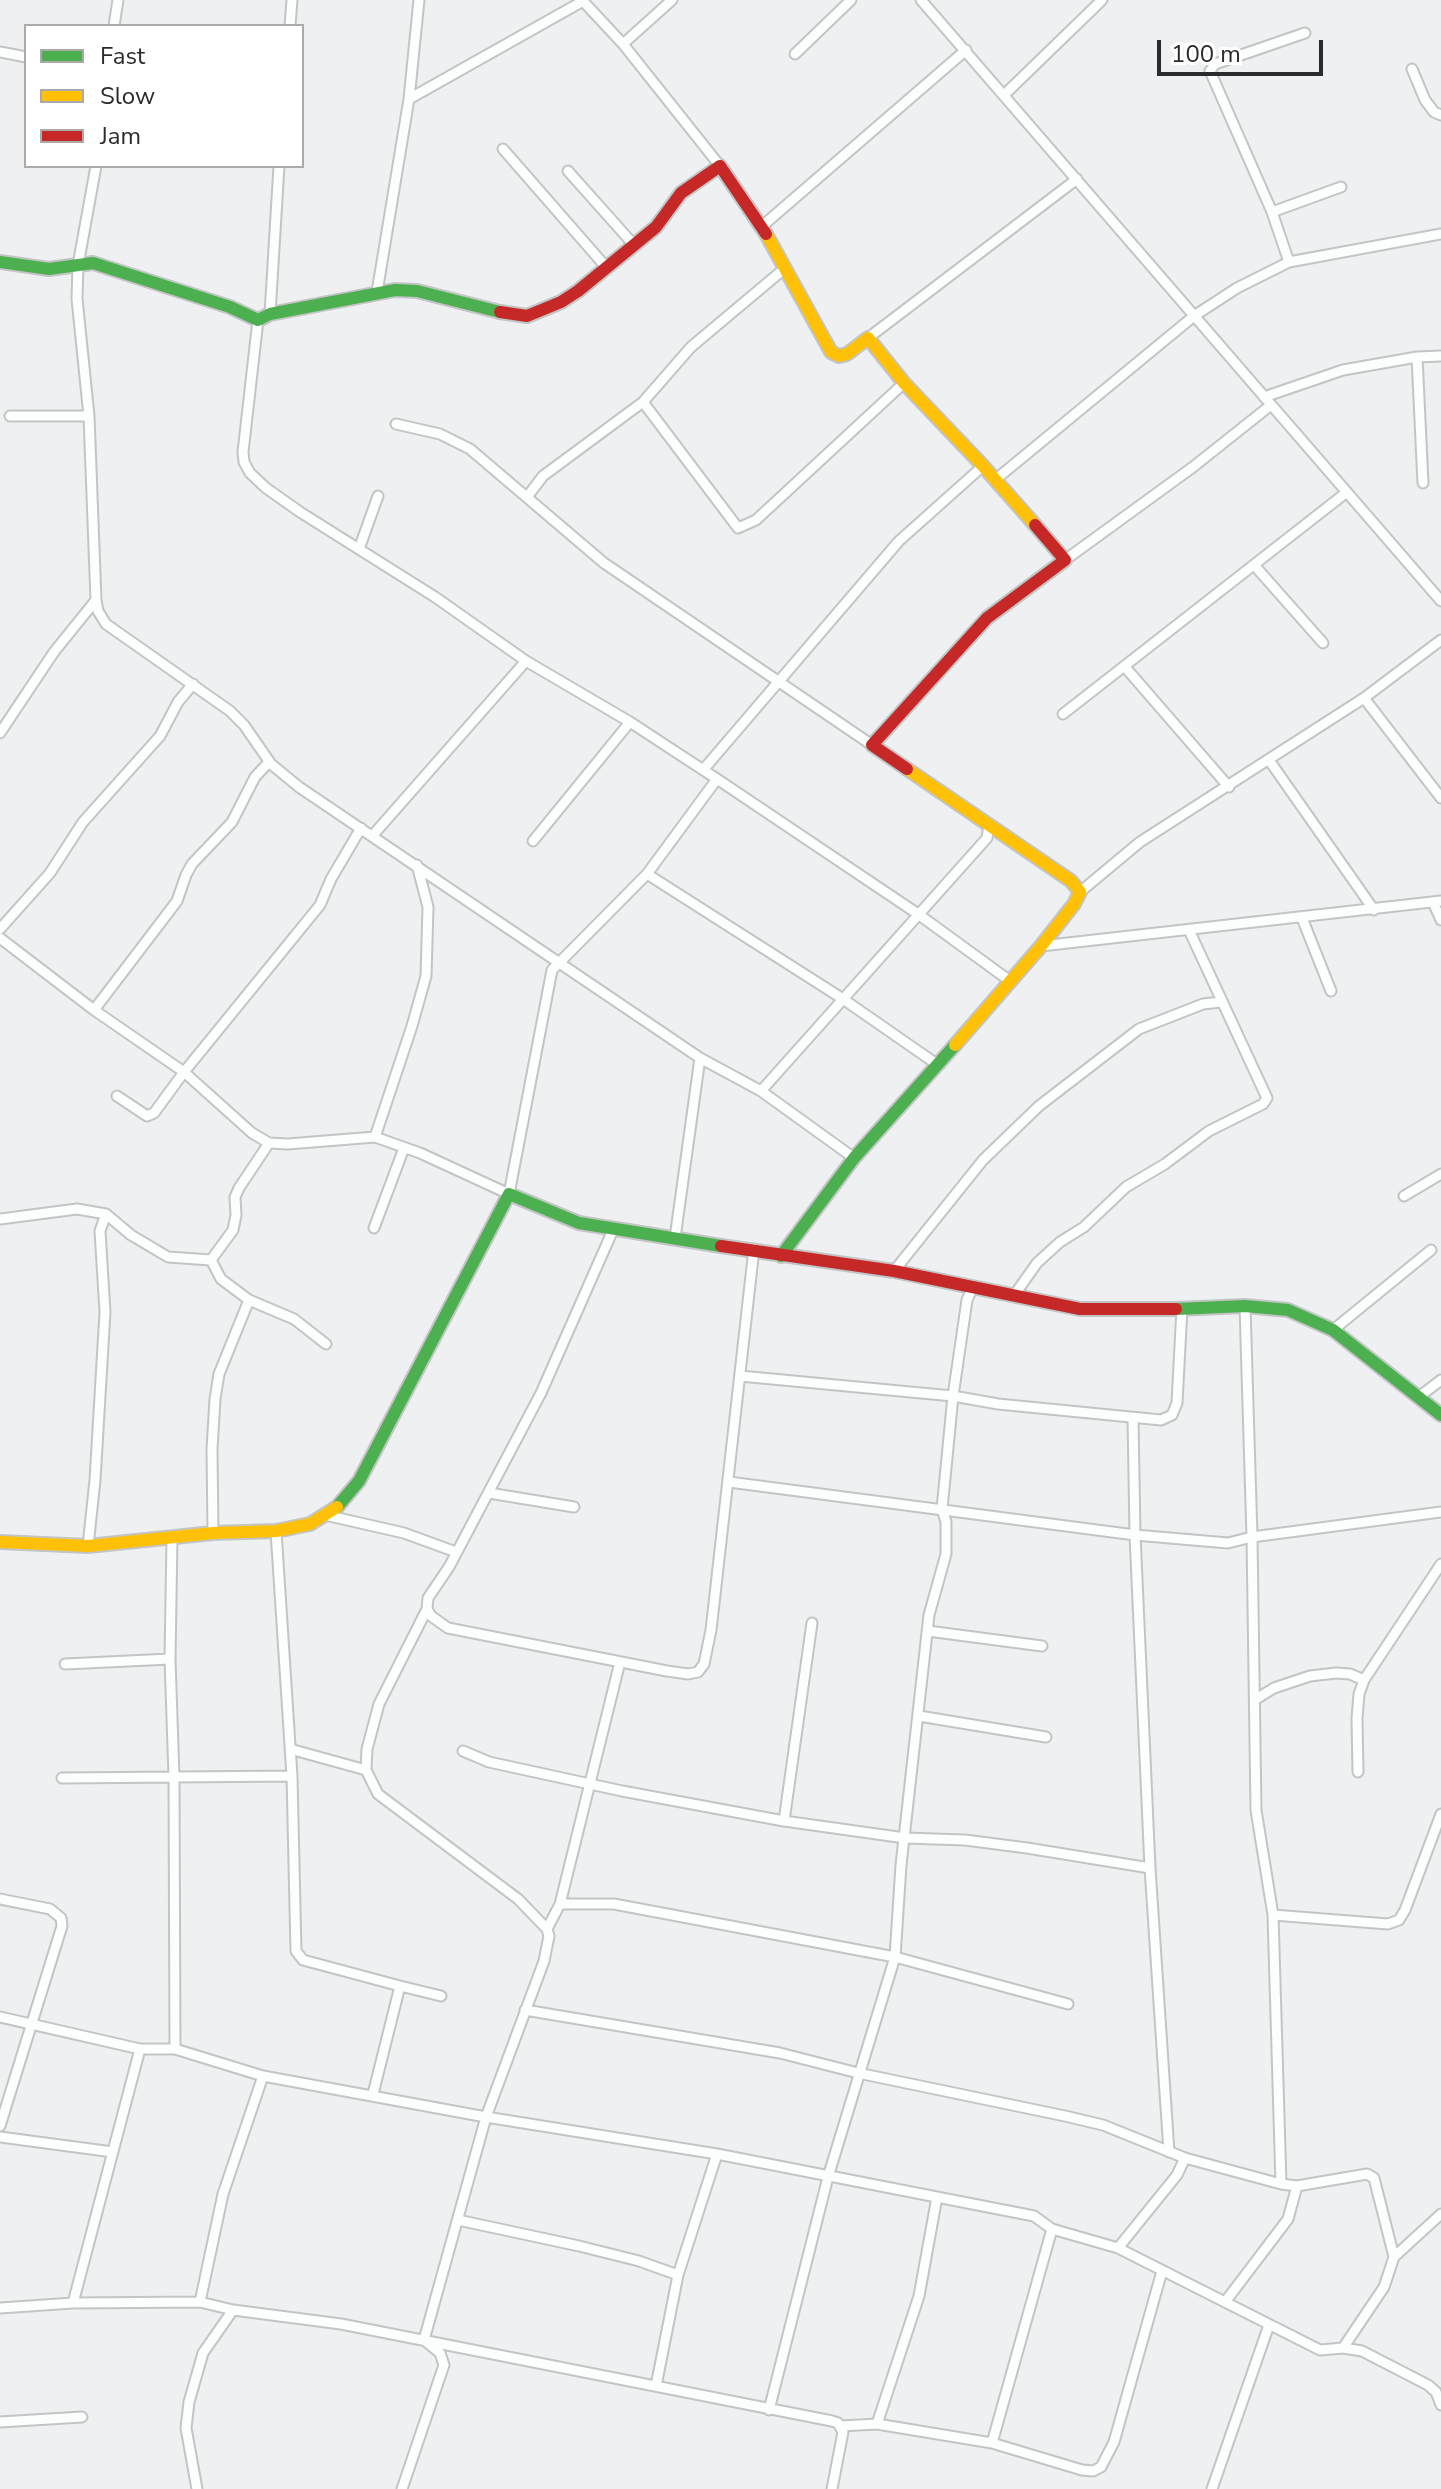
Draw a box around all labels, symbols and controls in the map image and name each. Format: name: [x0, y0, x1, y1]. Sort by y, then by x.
legend: [24, 24, 304, 168]
scale bar: [1161, 24, 1327, 74]
text: 100 m: [1171, 38, 1241, 70]
text: Fast: [100, 40, 145, 72]
text: Slow: [100, 80, 155, 112]
text: Jam: [100, 120, 141, 152]

